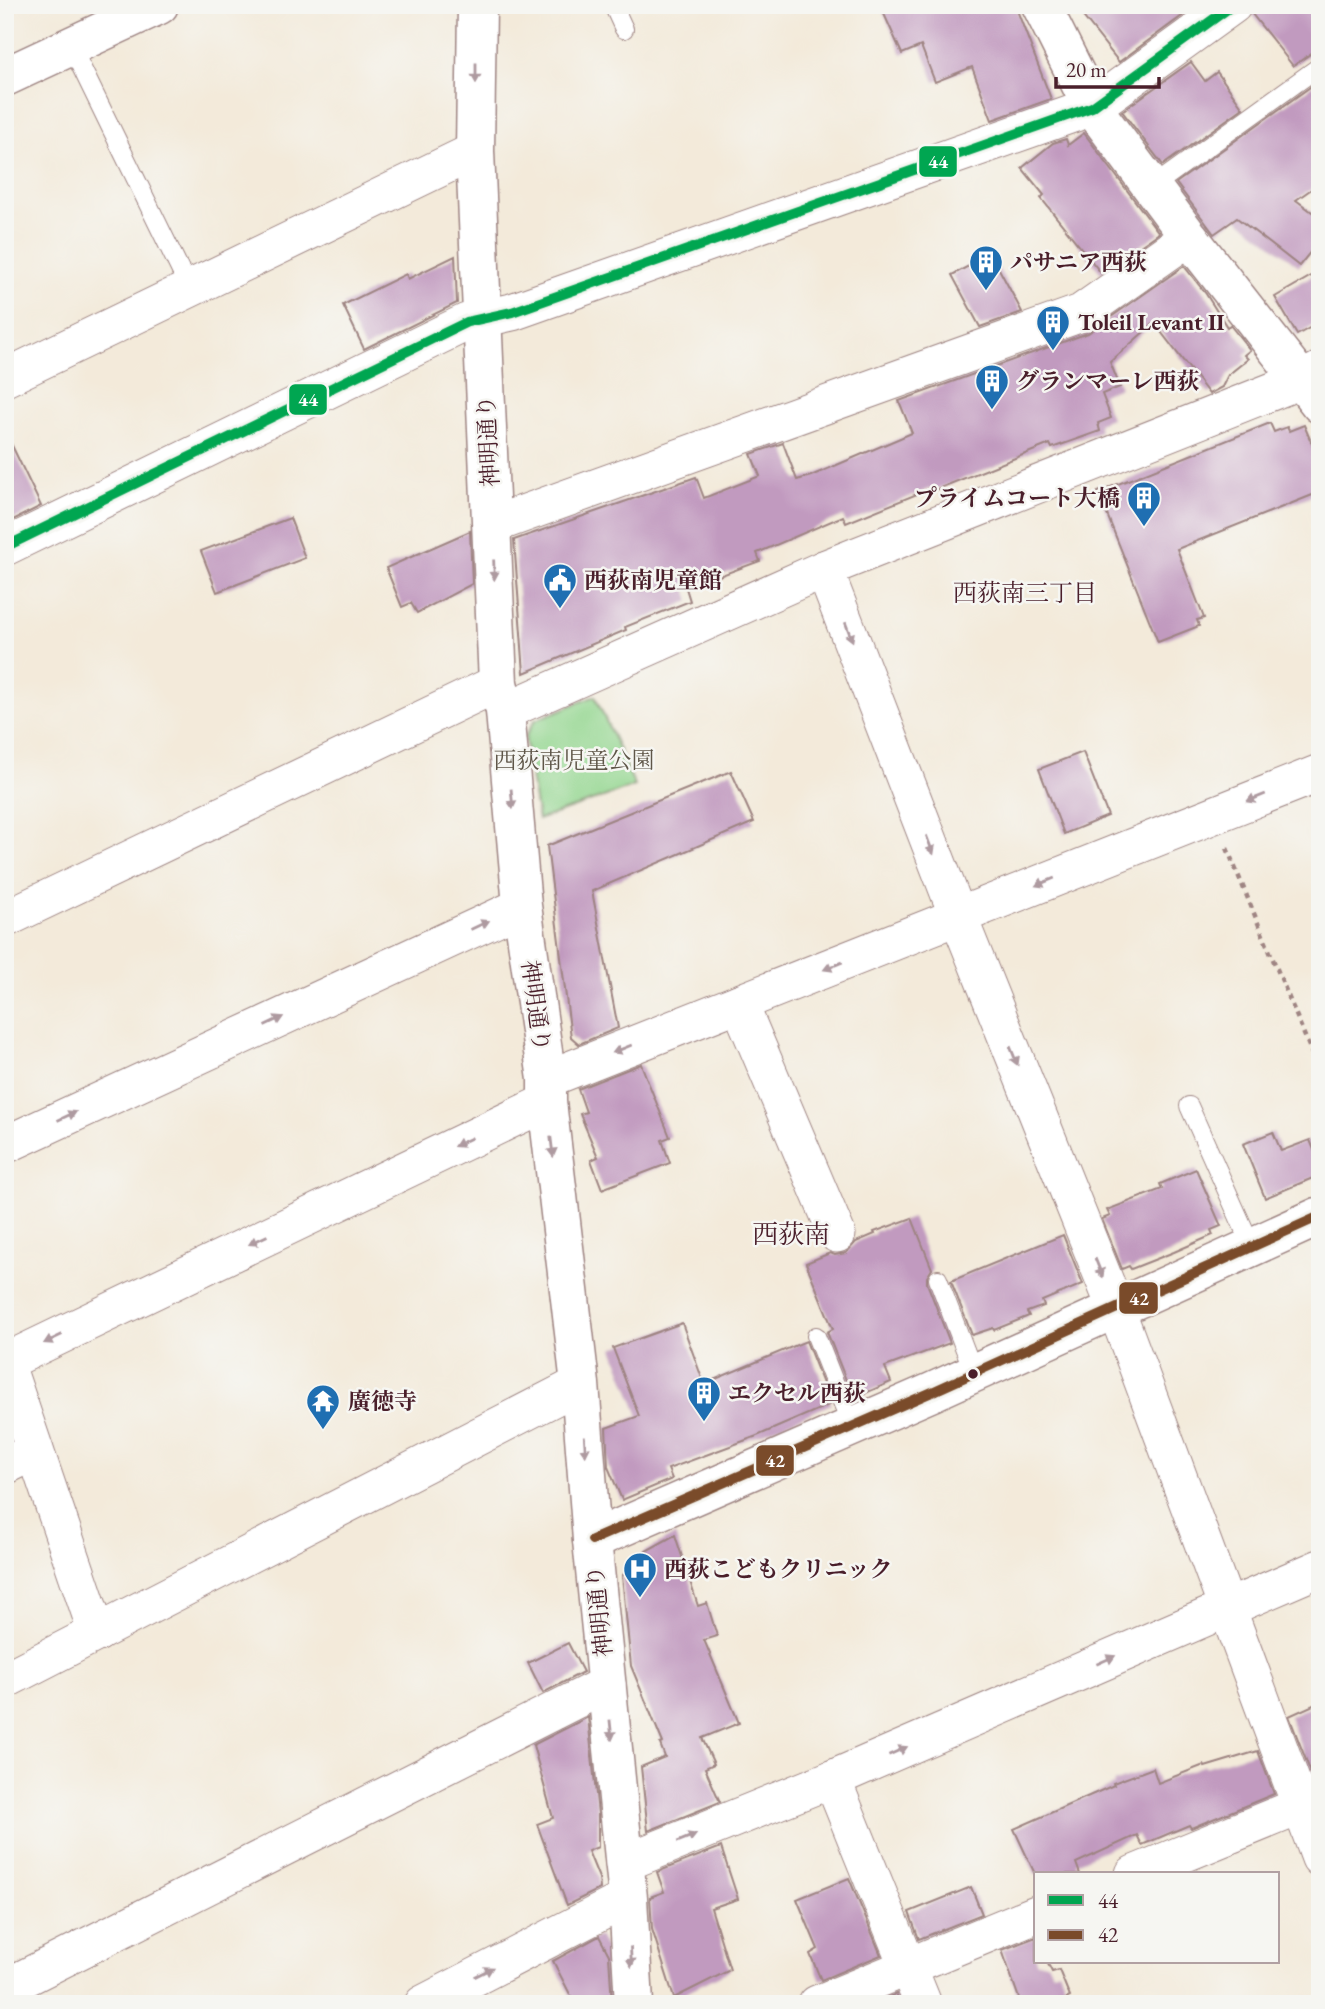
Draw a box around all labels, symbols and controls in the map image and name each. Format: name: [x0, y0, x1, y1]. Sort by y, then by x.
scale bar: [1056, 46, 1159, 90]
text: 20 m: [1066, 56, 1107, 83]
one-way arrow: [470, 63, 482, 85]
line badge: 44: [918, 145, 958, 178]
text: 44: [928, 149, 949, 174]
building icon: パサニア西荻: [967, 243, 1005, 292]
place label: パサニア西荻: [1010, 247, 1147, 277]
building icon: Toleil Levant Ⅱ: [1034, 303, 1072, 352]
place label: Toleil Levant Ⅱ: [1078, 307, 1225, 337]
building icon: グランマーレ西荻: [973, 362, 1011, 411]
place label: グランマーレ西荻: [1016, 366, 1200, 396]
line badge: 44: [288, 383, 328, 416]
text: 44: [298, 387, 319, 412]
street label: 神明通り: [471, 394, 505, 488]
building icon: プライムコート大橋: [1125, 479, 1163, 528]
place label: プライムコート大橋: [914, 483, 1120, 513]
one-way arrow: [488, 559, 499, 581]
public building icon: 西荻南児童館: [541, 561, 579, 610]
place label: 西荻南児童館: [584, 565, 722, 595]
district label: 西荻南三丁目: [953, 577, 1097, 608]
one-way arrow: [843, 622, 854, 643]
park label: 西荻南児童公園: [494, 745, 655, 775]
one-way arrow: [507, 789, 518, 811]
one-way arrow: [1246, 793, 1267, 804]
one-way arrow: [925, 834, 936, 855]
one-way arrow: [1034, 877, 1055, 888]
one-way arrow: [470, 919, 490, 931]
street label: 神明通り: [515, 958, 557, 1054]
one-way arrow: [823, 960, 844, 971]
one-way arrow: [264, 1015, 284, 1027]
one-way arrow: [611, 1044, 632, 1055]
one-way arrow: [1009, 1046, 1020, 1067]
one-way arrow: [57, 1110, 77, 1122]
one-way arrow: [453, 1136, 473, 1147]
one-way arrow: [547, 1136, 558, 1158]
district label: 西荻南: [752, 1217, 830, 1251]
one-way arrow: [248, 1235, 268, 1246]
one-way arrow: [1093, 1257, 1104, 1278]
line badge: 42: [1118, 1281, 1159, 1315]
text: 42: [1129, 1286, 1149, 1311]
one-way arrow: [43, 1333, 63, 1344]
unlabelled marker: [966, 1367, 980, 1381]
building icon: エクセル西荻: [685, 1374, 723, 1423]
place label: エクセル西荻: [728, 1378, 866, 1408]
temple icon: 廣徳寺: [304, 1382, 342, 1431]
place label: 廣徳寺: [348, 1386, 417, 1416]
one-way arrow: [580, 1435, 591, 1457]
line badge: 42: [755, 1444, 795, 1477]
text: 42: [765, 1448, 785, 1473]
hospital icon: 西荻こどもクリニック: [621, 1550, 659, 1599]
place label: 西荻こどもクリニック: [664, 1554, 893, 1584]
street label: 神明通り: [579, 1564, 619, 1658]
one-way arrow: [1096, 1654, 1116, 1666]
one-way arrow: [606, 1719, 617, 1741]
one-way arrow: [887, 1745, 908, 1756]
one-way arrow: [677, 1832, 698, 1843]
legend: [1034, 1872, 1280, 1964]
text: 44: [1098, 1887, 1119, 1914]
text: 42: [1098, 1921, 1118, 1948]
one-way arrow: [626, 1946, 637, 1968]
one-way arrow: [474, 1967, 494, 1978]

